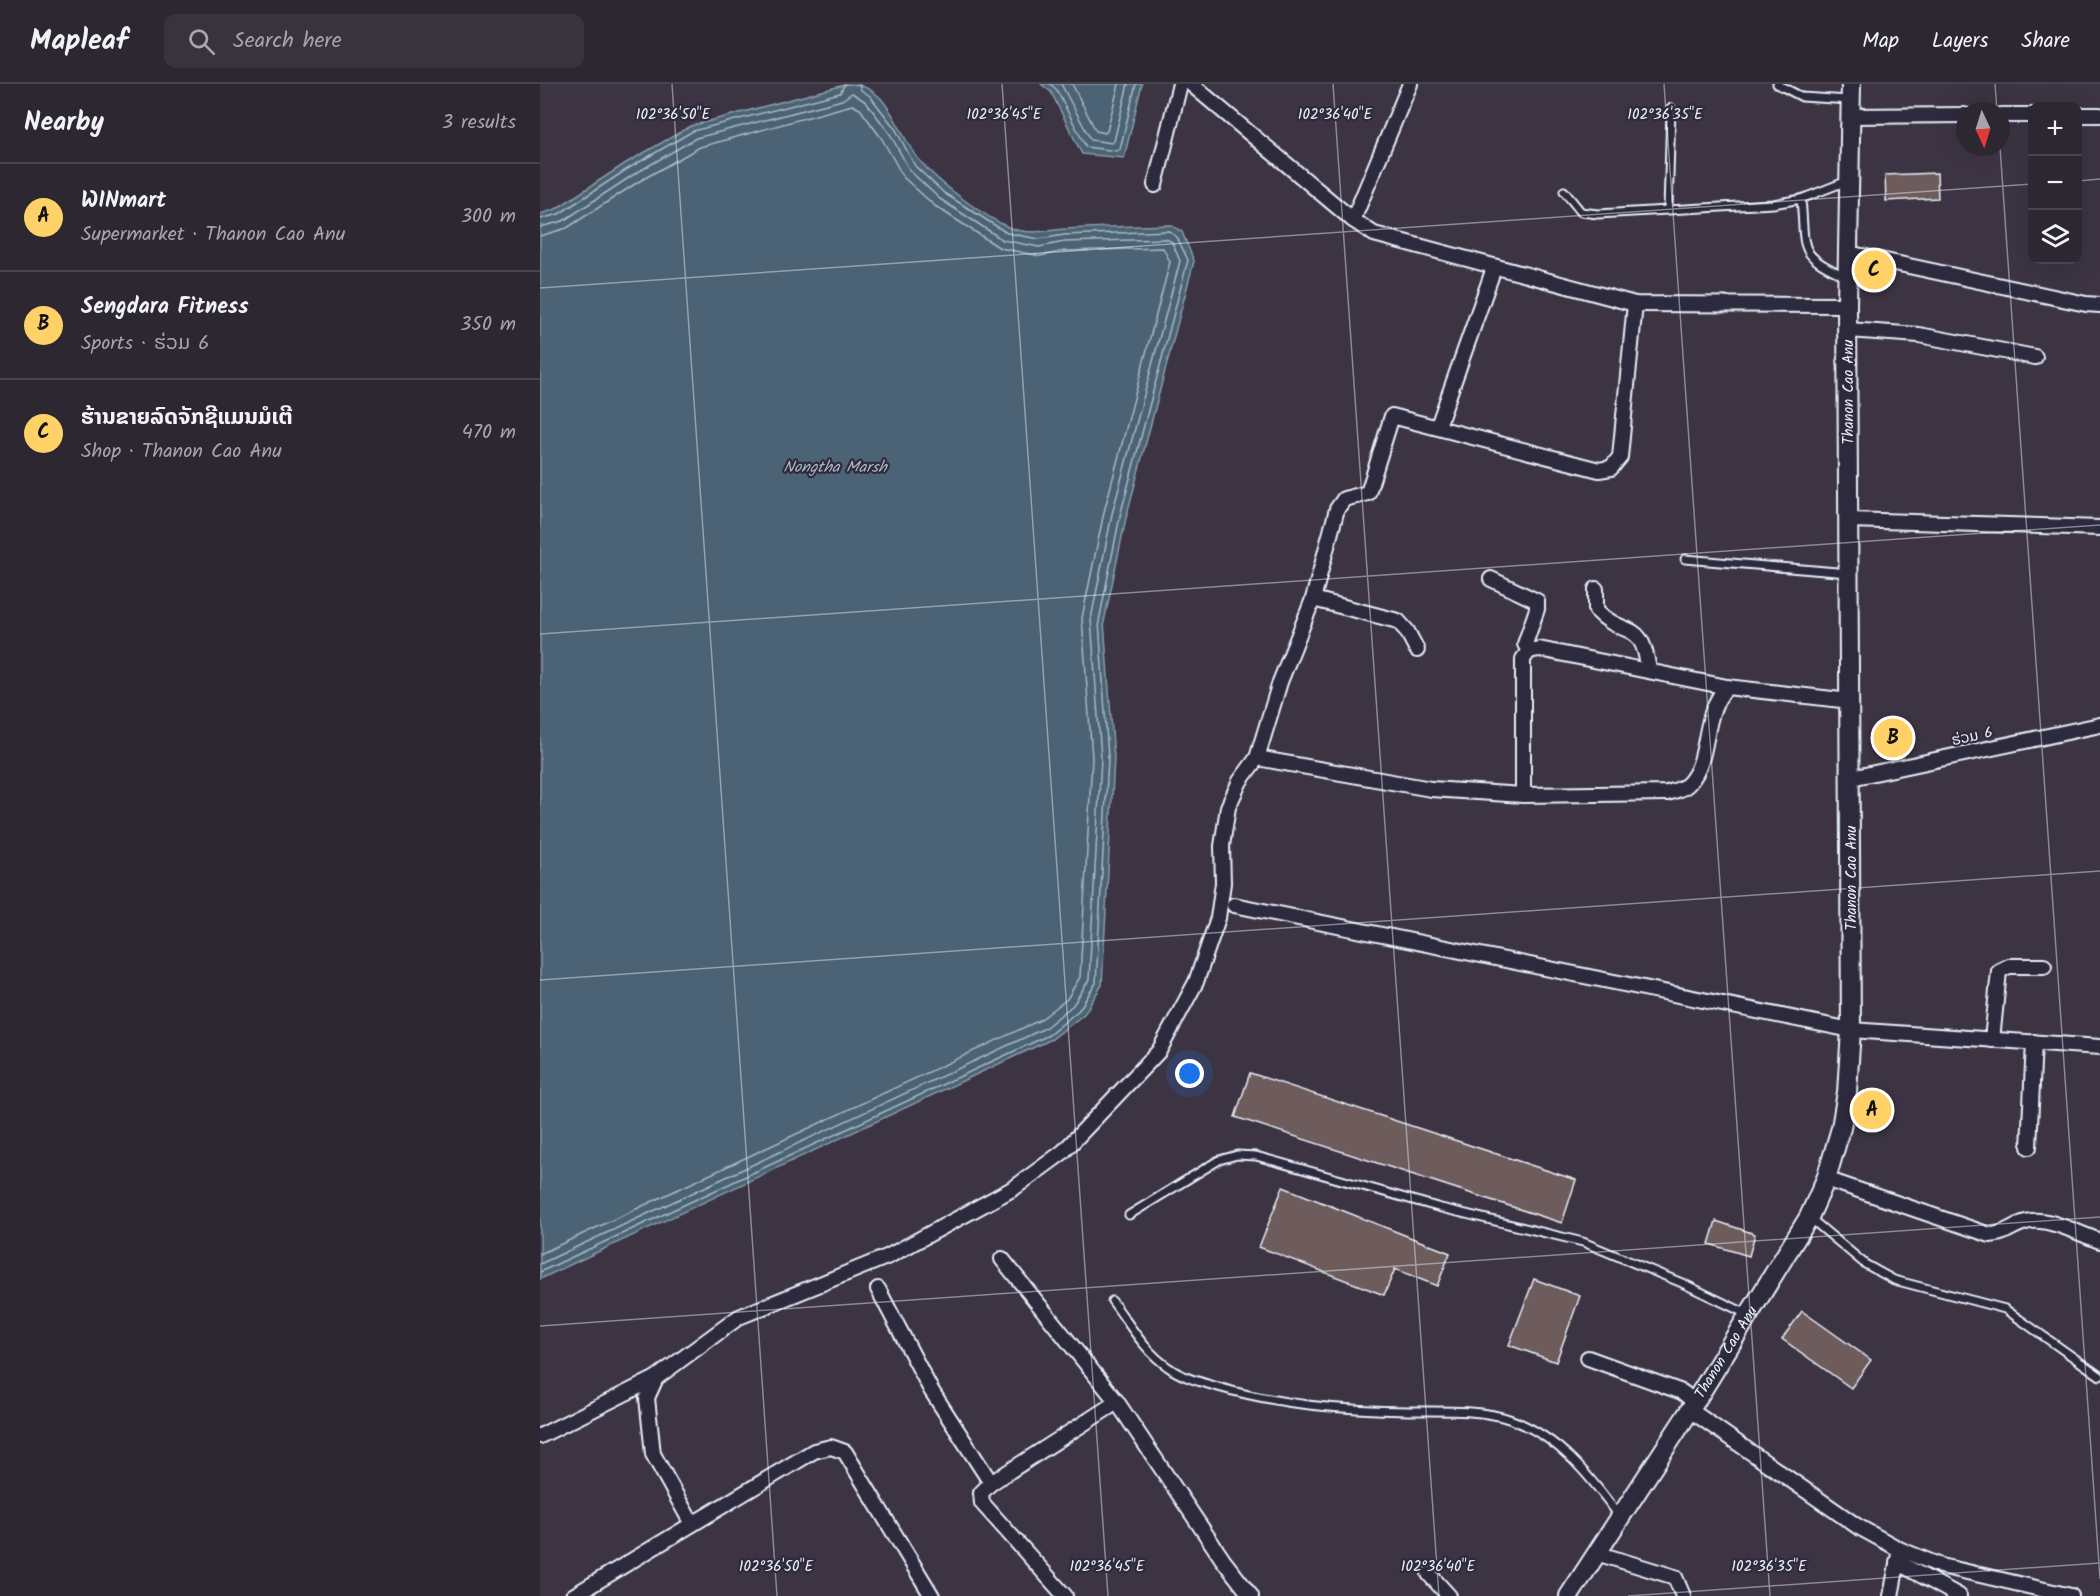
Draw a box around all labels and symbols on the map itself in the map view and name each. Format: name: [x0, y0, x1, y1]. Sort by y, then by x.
north arrow: [1956, 102, 2010, 156]
text: 102°36'50"E: [636, 103, 711, 127]
text: 102°36'45"E: [966, 103, 1043, 127]
text: 102°36'40"E: [1298, 103, 1374, 127]
text: 102°36'35"E: [1627, 103, 1704, 127]
pin: C: [1854, 248, 1894, 292]
street label: Thanon Cao Anu: [1837, 339, 1861, 445]
water label: Nongtha Marsh: [783, 455, 888, 480]
pin: B: [1874, 716, 1912, 760]
street label: ຮ່ວມ 6: [1949, 721, 1995, 753]
street label: Thanon Cao Anu: [1840, 825, 1864, 931]
your location: [1175, 1059, 1204, 1088]
pin: A: [1852, 1088, 1892, 1132]
street label: Thanon Cao Anu: [1689, 1302, 1764, 1404]
text: 102°36'50"E: [739, 1555, 814, 1579]
text: 102°36'45"E: [1069, 1555, 1146, 1579]
text: 102°36'40"E: [1401, 1555, 1477, 1579]
text: 102°36'35"E: [1731, 1555, 1808, 1579]

